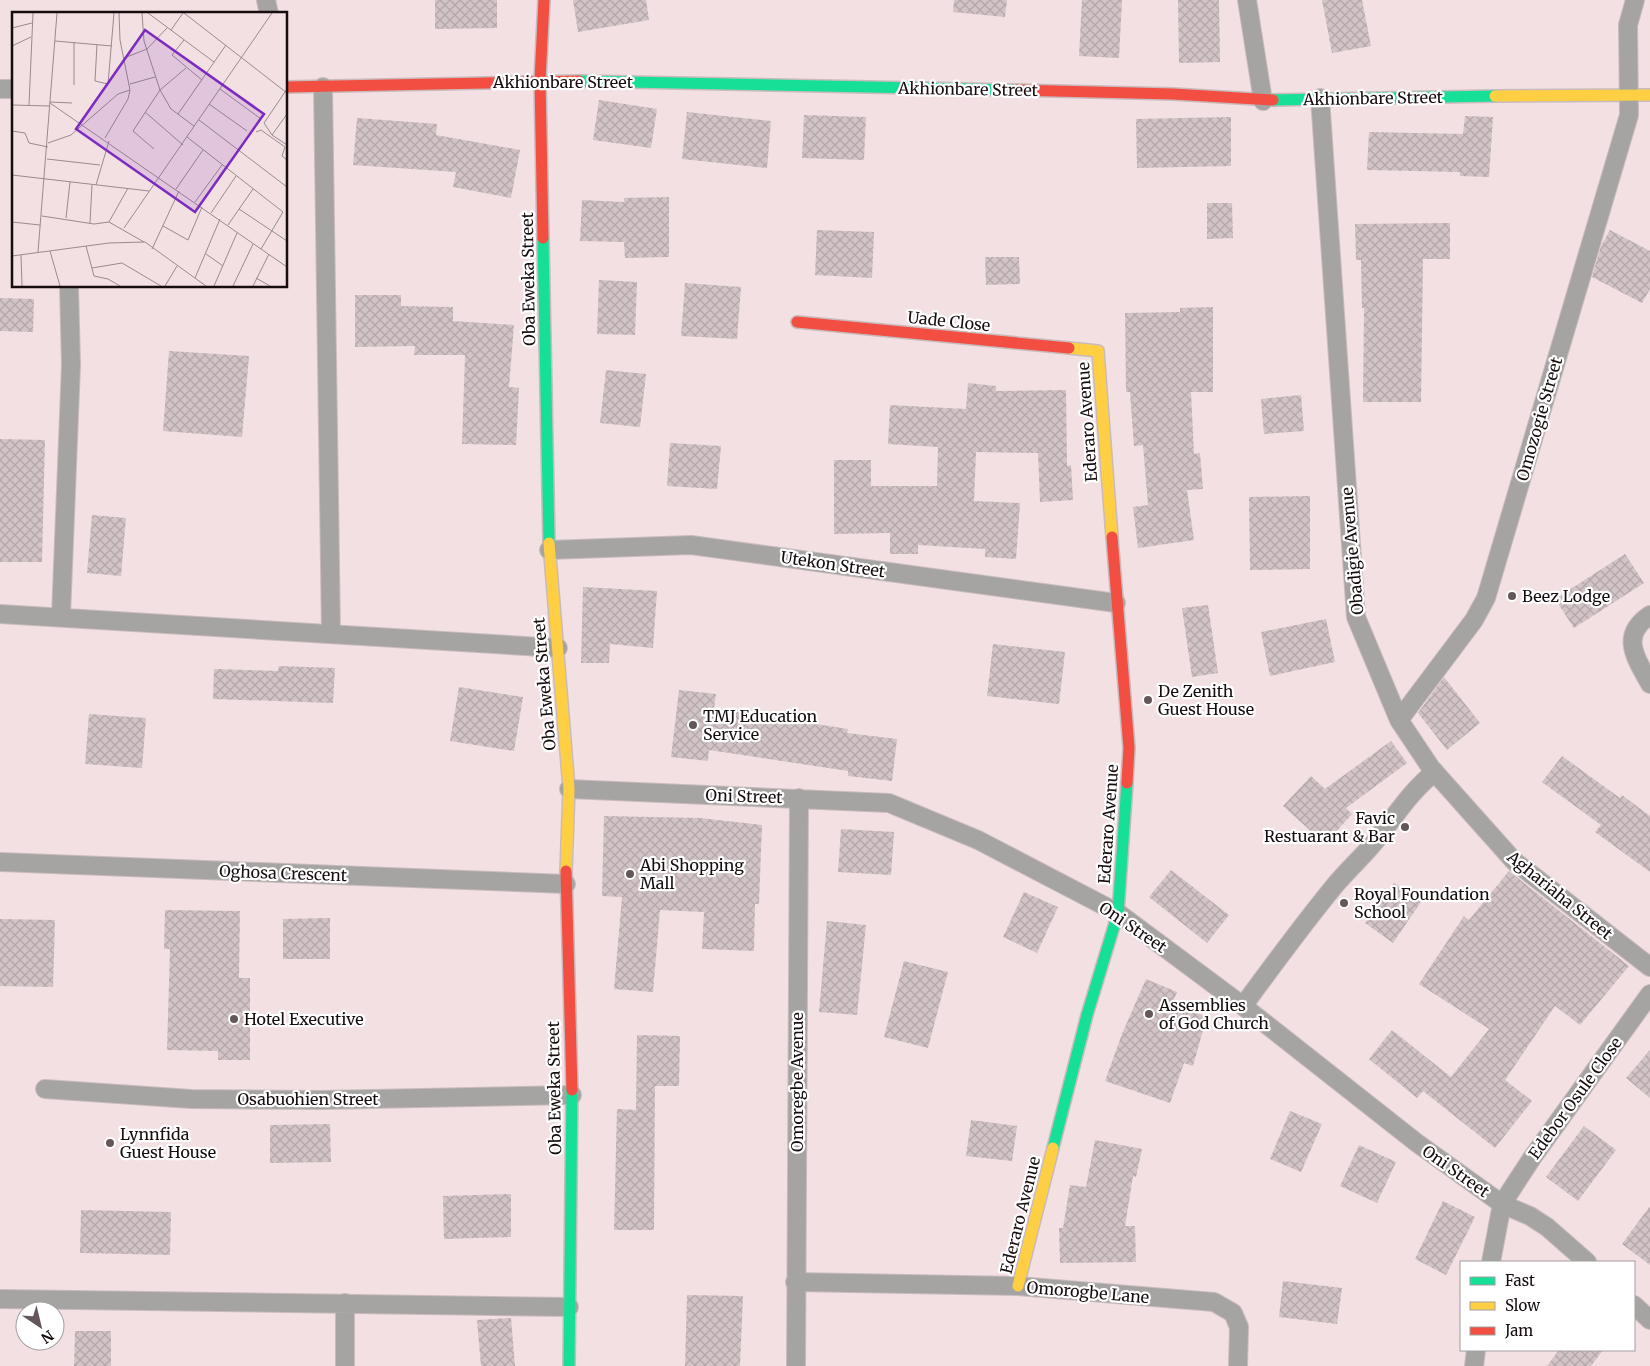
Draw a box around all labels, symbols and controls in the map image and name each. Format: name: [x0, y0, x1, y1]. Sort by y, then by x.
inset map: [12, 12, 288, 288]
street label: Akhionbare Street: [492, 72, 634, 92]
street label: Akhionbare Street: [897, 78, 1039, 100]
street label: Akhionbare Street: [1302, 87, 1444, 109]
street label: Oba Eweka Street: [517, 211, 539, 346]
street label: Uade Close: [907, 307, 991, 335]
street label: Omozogie Street: [1512, 354, 1566, 483]
street label: Ederaro Avenue: [1073, 361, 1101, 483]
street label: Obadigie Avenue: [1336, 486, 1368, 616]
street label: Utekon Street: [780, 547, 887, 581]
place label: Beez Lodge: [1522, 586, 1610, 606]
marker: Beez Lodge: [1506, 590, 1518, 602]
street label: Oba Eweka Street: [528, 616, 560, 751]
place label: De Zenith Guest House: [1158, 681, 1254, 719]
marker: De Zenith Guest House: [1142, 694, 1154, 706]
place label: TMJ Education Service: [703, 706, 818, 744]
marker: TMJ Education Service: [687, 719, 699, 731]
street label: Ederaro Avenue: [1094, 763, 1122, 885]
street label: Oni Street: [705, 785, 784, 807]
place label: Favic Restuarant & Bar: [1264, 808, 1395, 846]
marker: Favic Restuarant & Bar: [1399, 821, 1411, 833]
street label: Aghariaha Street: [1503, 846, 1617, 944]
place label: Abi Shopping Mall: [639, 855, 744, 893]
street label: Oghosa Crescent: [219, 861, 348, 885]
marker: Abi Shopping Mall: [624, 868, 636, 880]
place label: Royal Foundation School: [1354, 884, 1490, 922]
street label: Oni Street: [1095, 897, 1171, 957]
marker: Royal Foundation School: [1338, 897, 1350, 909]
place label: Assemblies of God Church: [1158, 995, 1269, 1033]
marker: Assemblies of God Church: [1143, 1008, 1155, 1020]
place label: Hotel Executive: [244, 1009, 364, 1029]
street label: Omoregbe Avenue: [787, 1012, 807, 1152]
marker: Hotel Executive: [228, 1013, 240, 1025]
street label: Oba Eweka Street: [543, 1020, 565, 1155]
street label: Edebor Osule Close: [1524, 1033, 1626, 1163]
street label: Osabuohien Street: [237, 1089, 379, 1109]
place label: Lynnfida Guest House: [120, 1124, 216, 1162]
marker: Lynnfida Guest House: [104, 1137, 116, 1149]
street label: Oni Street: [1419, 1141, 1494, 1202]
street label: Ederaro Avenue: [996, 1154, 1044, 1276]
legend: [1460, 1261, 1635, 1351]
text: Fast: [1505, 1271, 1535, 1290]
street label: Omorogbe Lane: [1026, 1277, 1150, 1307]
text: Slow: [1505, 1296, 1540, 1315]
north arrow: [15, 1301, 65, 1351]
text: Jam: [1504, 1321, 1533, 1340]
text: N: [38, 1326, 57, 1347]

